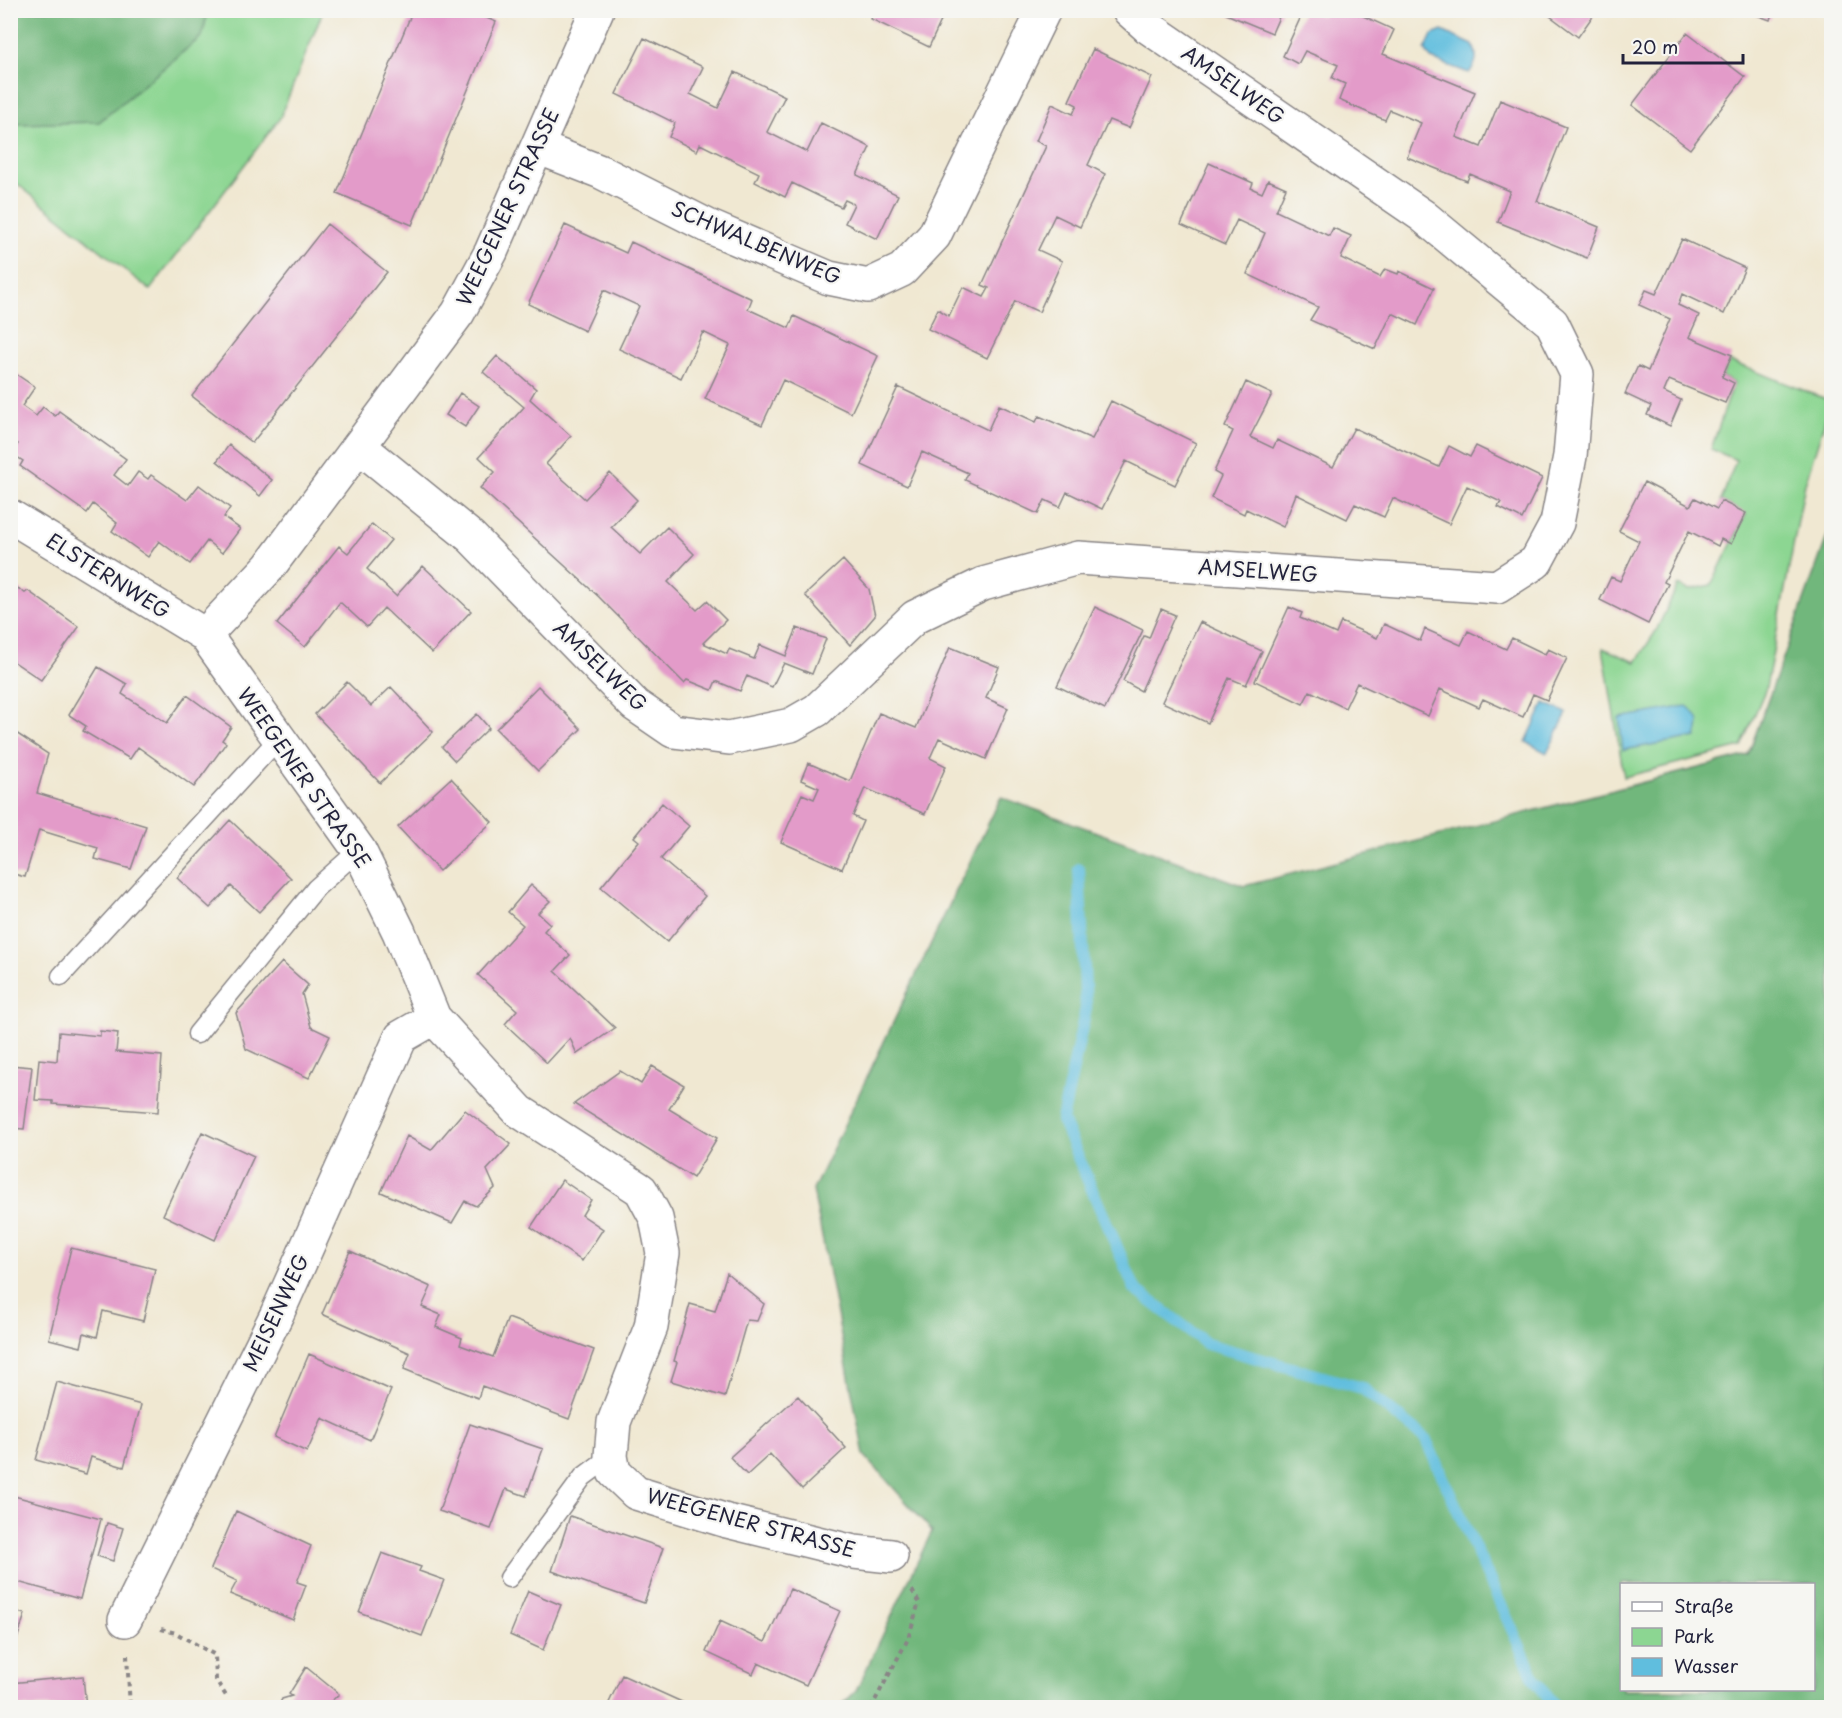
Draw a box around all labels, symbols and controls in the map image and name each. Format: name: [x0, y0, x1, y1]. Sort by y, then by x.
scale bar: [1623, 27, 1743, 65]
text: 20 m: [1632, 33, 1678, 60]
street label: AMSELWEG: [1176, 38, 1291, 131]
street label: WEEGENER STRASSE: [448, 103, 566, 310]
street label: SCHWALBENWEG: [667, 193, 846, 291]
street label: ELSTERNWEG: [41, 525, 176, 625]
street label: AMSELWEG: [1197, 551, 1319, 589]
street label: AMSELWEG: [547, 613, 654, 718]
street label: WEEGENER STRASSE: [231, 681, 379, 874]
street label: MEISENWEG: [235, 1249, 315, 1376]
street label: WEEGENER STRASSE: [643, 1480, 859, 1564]
legend: [1620, 1583, 1815, 1691]
text: Straße: [1674, 1592, 1734, 1619]
text: Park: [1674, 1622, 1714, 1649]
text: Wasser: [1674, 1652, 1739, 1679]

